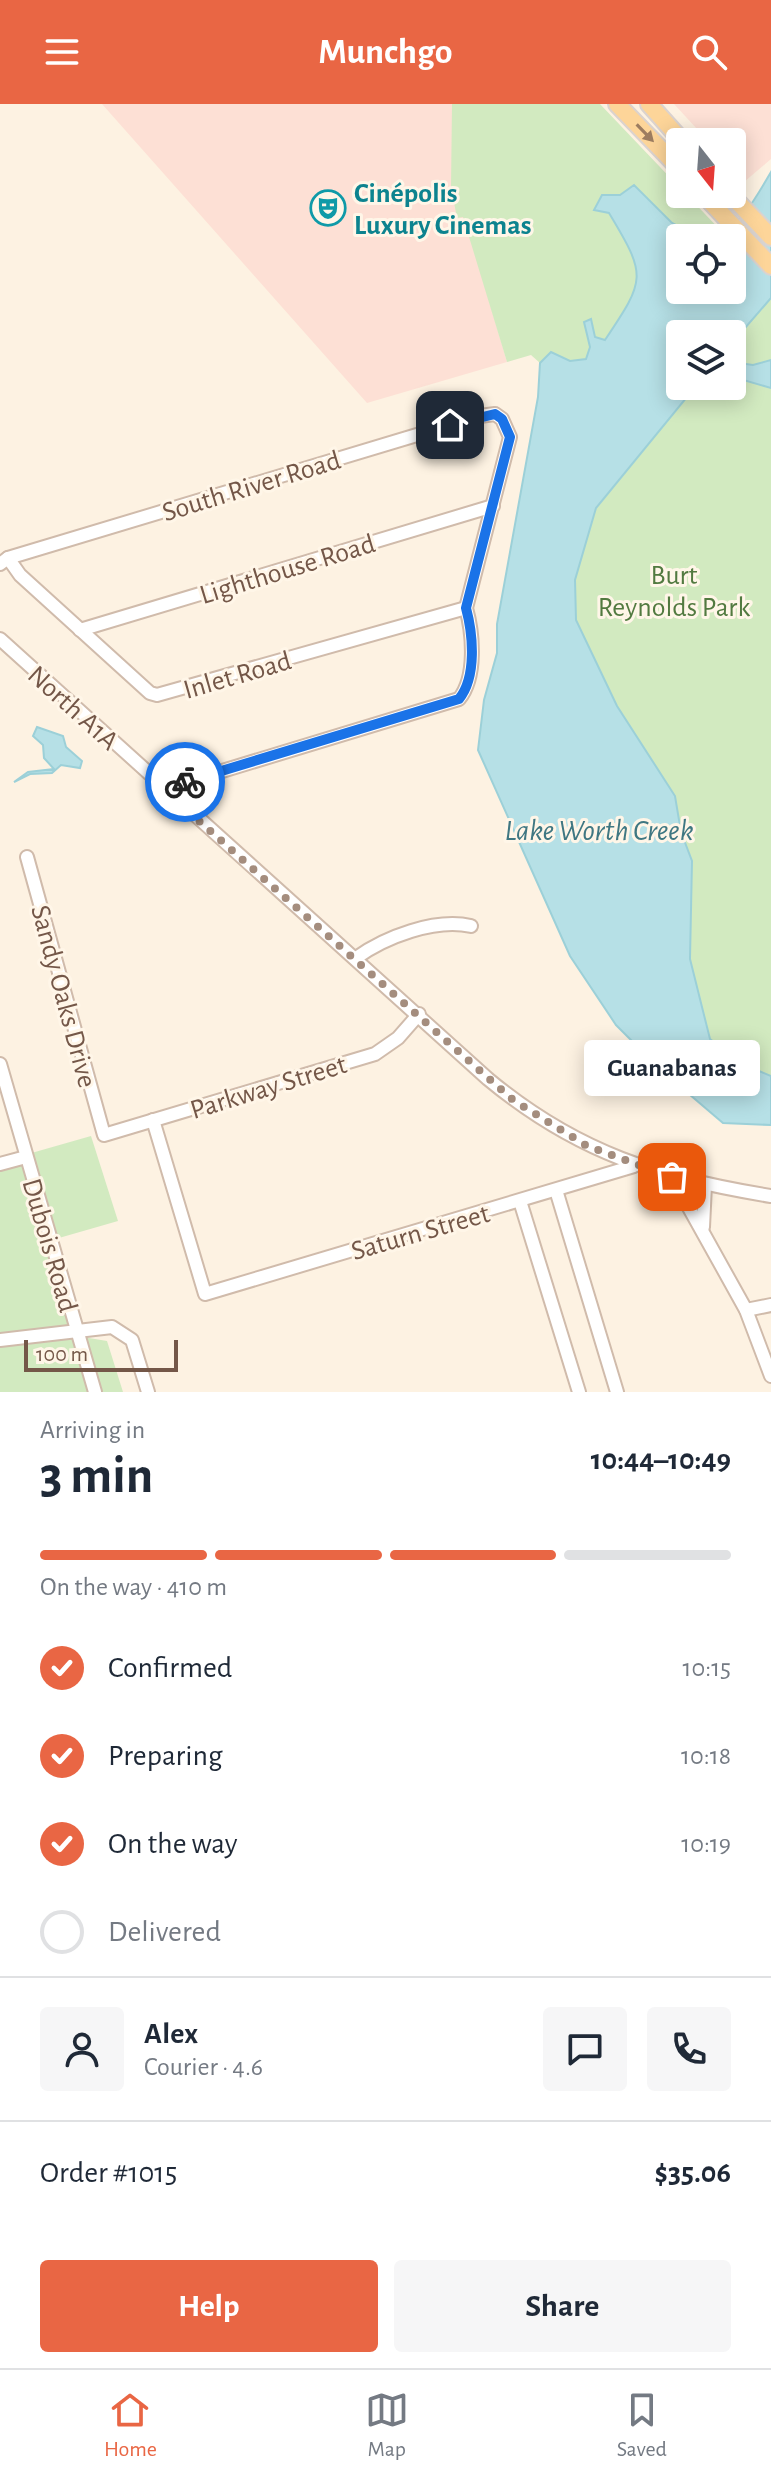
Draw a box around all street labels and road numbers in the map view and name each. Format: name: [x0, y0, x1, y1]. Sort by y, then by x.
street label: South River Road: [159, 447, 344, 527]
street label: Lighthouse Road: [197, 530, 379, 610]
street label: Inlet Road: [180, 647, 295, 705]
street label: North A1A: [22, 661, 123, 756]
street label: Sandy Oaks Drive: [25, 902, 101, 1091]
street label: Parkway Street: [187, 1051, 350, 1125]
street label: Dubois Road: [17, 1175, 82, 1316]
street label: Saturn Street: [348, 1200, 493, 1266]

